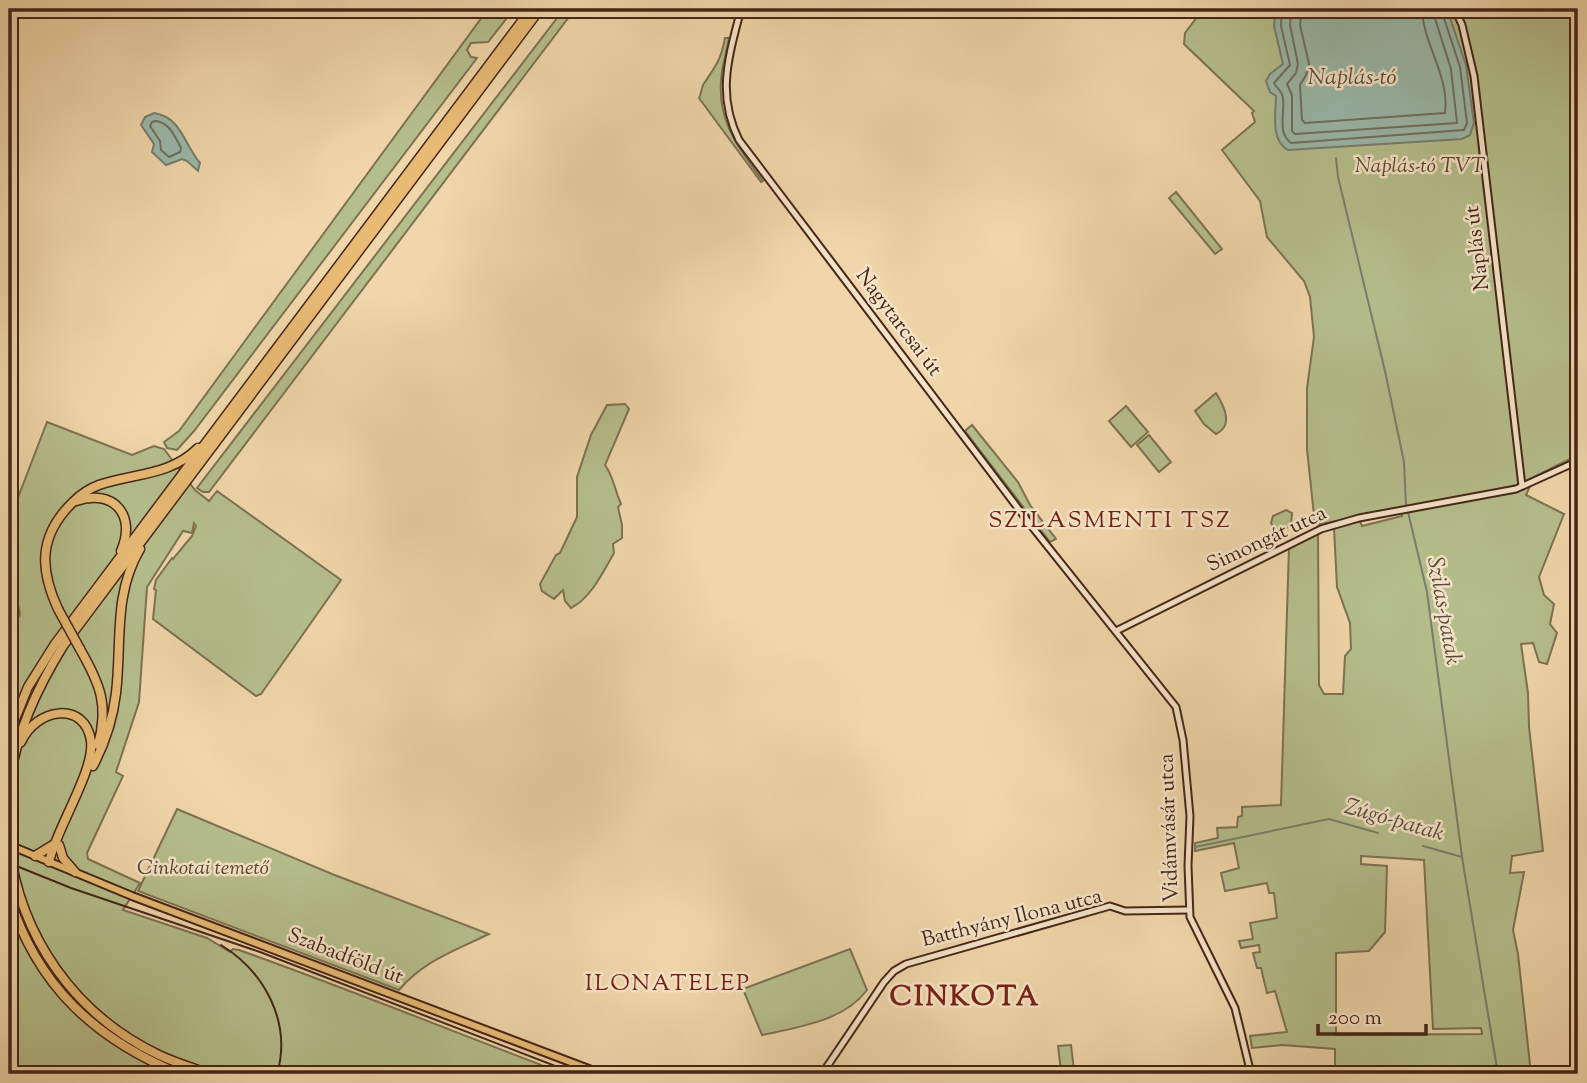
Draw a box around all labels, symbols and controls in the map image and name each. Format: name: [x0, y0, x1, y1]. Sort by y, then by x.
water label: Naplás-tó: [1308, 62, 1396, 95]
park label: Naplás-tó TVT: [1355, 152, 1486, 182]
street label: Naplás út: [1458, 204, 1498, 292]
street label: Nagytarcsai út: [847, 263, 949, 383]
street label: Simongát utca: [1202, 499, 1332, 581]
district label: SZILASMENTI TSZ: [988, 504, 1232, 538]
water label: Szilas-patak: [1417, 554, 1469, 668]
street label: Vidámvásár utca: [1152, 753, 1188, 903]
water label: Zúgó-patak: [1340, 791, 1448, 851]
park label: Cinkotai temető: [137, 854, 270, 884]
street label: Batthyány Ilona utca: [919, 882, 1106, 956]
street label: Szabadföld út: [283, 921, 407, 993]
district label: ILONATELEP: [585, 968, 751, 1001]
district label: CINKOTA: [889, 978, 1041, 1018]
scale bar: [1318, 992, 1426, 1036]
text: 200 m: [1328, 1004, 1382, 1034]

